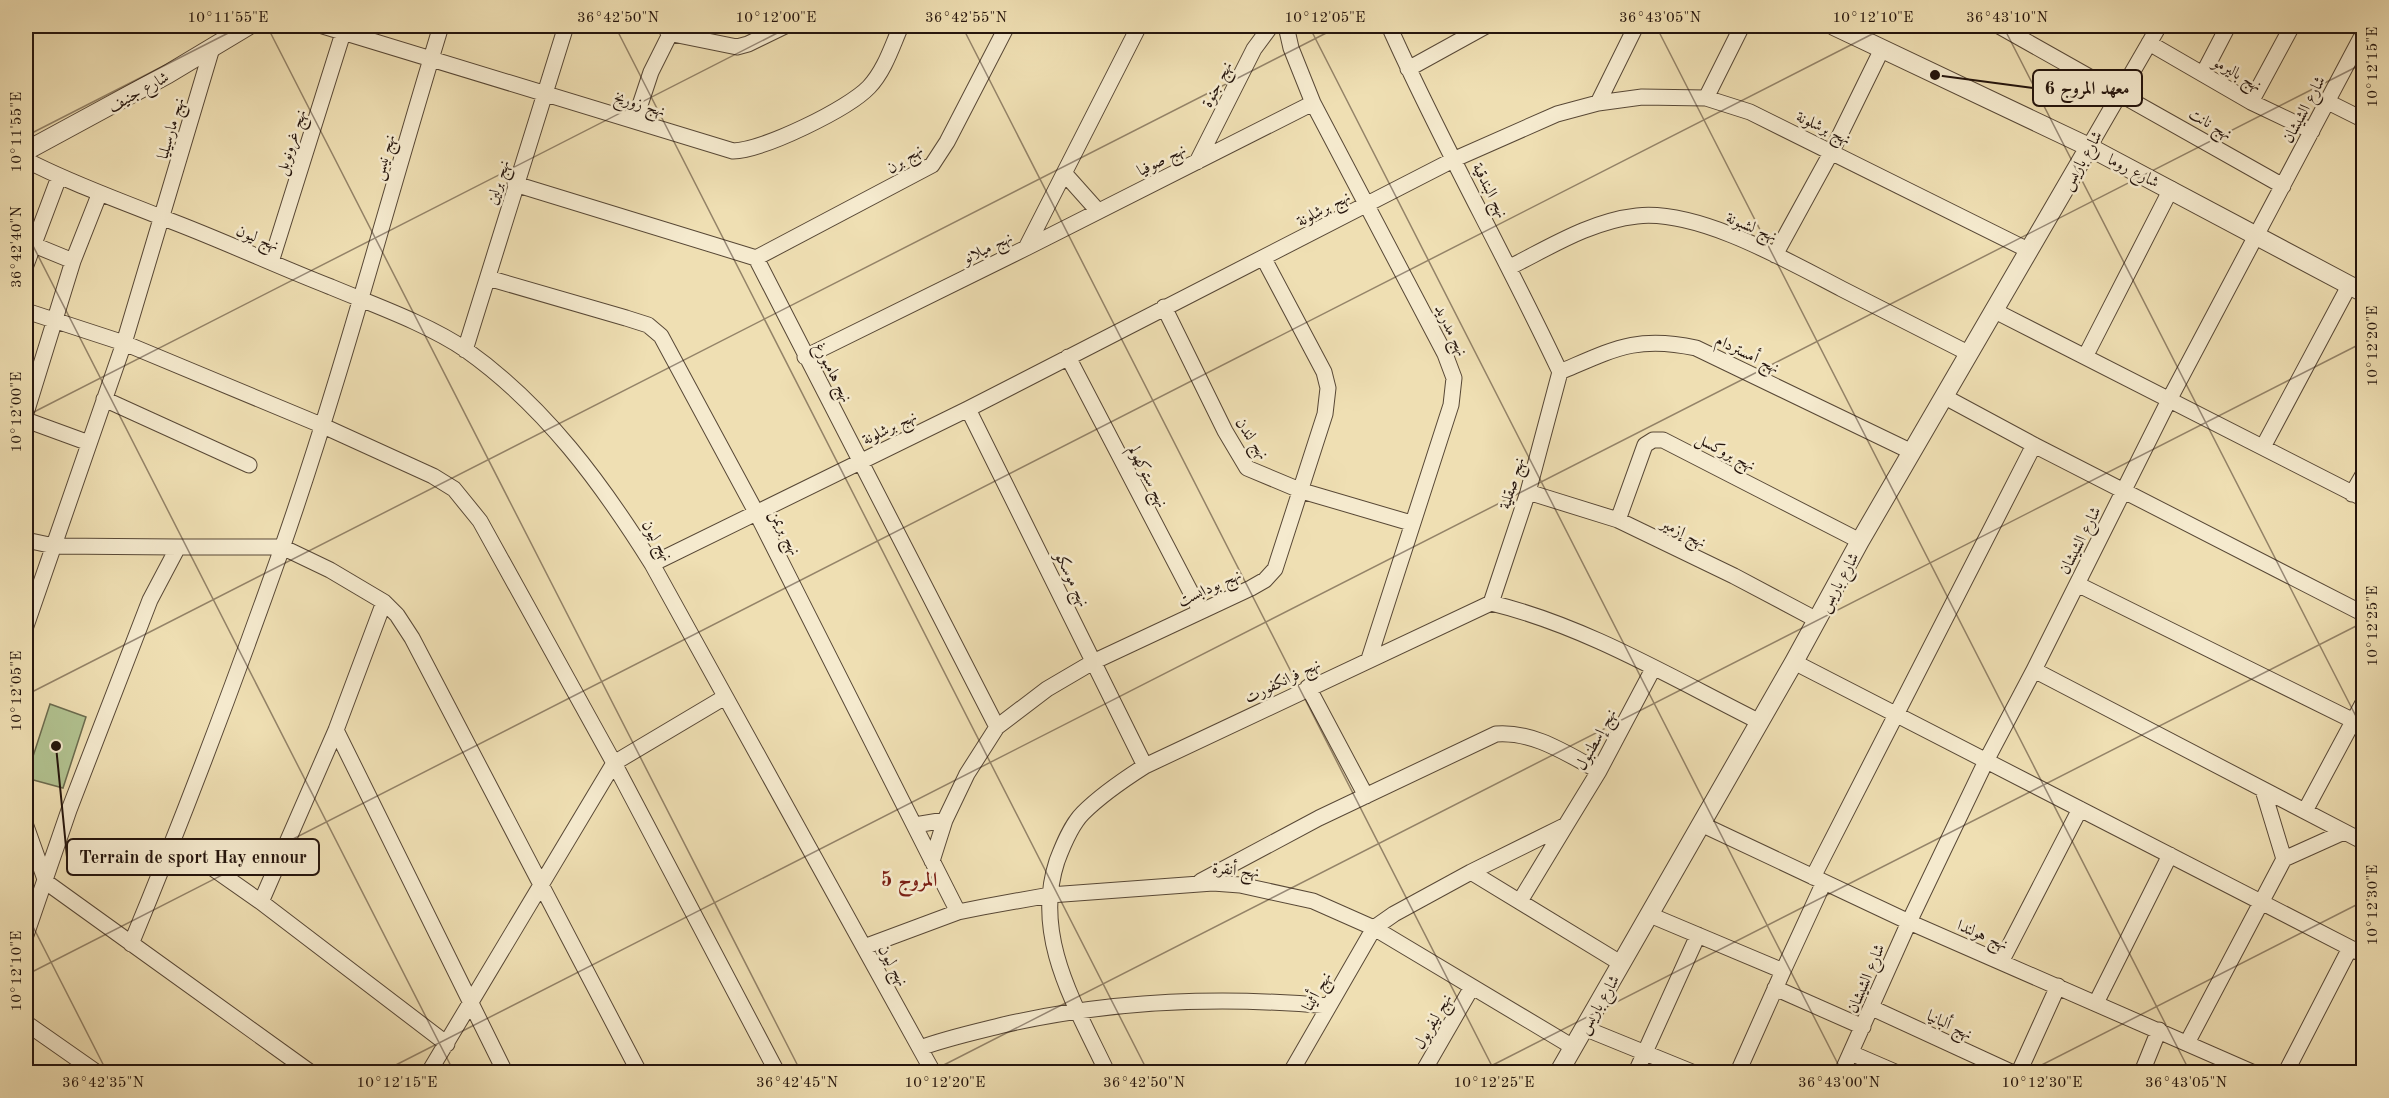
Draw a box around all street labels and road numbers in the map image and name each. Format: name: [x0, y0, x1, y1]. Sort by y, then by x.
street label: نهج باليرمو: [2206, 53, 2264, 99]
street label: نهج جنوة: [1200, 59, 1240, 113]
street label: شارع جنيف: [106, 70, 174, 119]
street label: شارع الشيشان: [2280, 74, 2333, 148]
street label: نهج زوريخ: [610, 90, 667, 125]
street label: نهج مارسيليا: [156, 96, 193, 163]
street label: نهج نانت: [2183, 106, 2234, 148]
street label: نهج غرونوبل: [274, 108, 315, 179]
street label: نهج برشلونة: [1791, 109, 1853, 153]
street label: شارع باريس: [2059, 129, 2110, 195]
street label: نهج نيس: [371, 133, 404, 184]
street label: نهج برن: [884, 142, 929, 181]
street label: نهج صوفيا: [1135, 142, 1191, 184]
street label: شارع روما: [2103, 152, 2161, 195]
street label: نهج برلين: [485, 158, 518, 208]
street label: نهج البندقية: [1464, 161, 1510, 223]
street label: نهج برشلونة: [1295, 189, 1356, 235]
street label: نهج لشبونة: [1722, 210, 1779, 250]
street label: نهج ليون: [232, 223, 281, 259]
street label: نهج ميلانو: [959, 230, 1017, 273]
street label: نهج مدريد: [1426, 303, 1469, 361]
street label: نهج أمستردام: [1710, 328, 1784, 382]
street label: نهج هامبورغ: [806, 340, 854, 408]
street label: نهج برشلونة: [860, 409, 922, 453]
street label: نهج لندن: [1228, 415, 1271, 466]
street label: نهج بروكسل: [1690, 430, 1758, 479]
street label: نهج ستوكهولم: [1120, 443, 1171, 513]
street label: نهج صقلية: [1497, 456, 1533, 513]
street label: شارع الشيشان: [2057, 505, 2108, 579]
street label: نهج بريمن: [762, 507, 802, 561]
street label: نهج إزمير: [1654, 515, 1708, 556]
street label: نهج ليون: [634, 518, 675, 567]
street label: نهج موسكو: [1046, 547, 1093, 612]
street label: شارع باريس: [1817, 550, 1866, 617]
street label: نهج بودابست: [1176, 567, 1246, 615]
street label: نهج فرانكفورت: [1242, 655, 1325, 711]
street label: نهج إسطنبول: [1573, 707, 1624, 776]
street label: نهج أنقرة: [1211, 856, 1261, 886]
street label: نهج هولندا: [1952, 918, 2010, 958]
street label: شارع الشيشان: [1845, 942, 1892, 1017]
street label: نهج ليون: [870, 943, 910, 992]
street label: نهج أثينا: [1296, 967, 1340, 1017]
street label: شارع باريس: [1576, 973, 1627, 1039]
street label: نهج ليفربول: [1412, 992, 1460, 1055]
street label: نهج ألبانيا: [1922, 1004, 1976, 1048]

